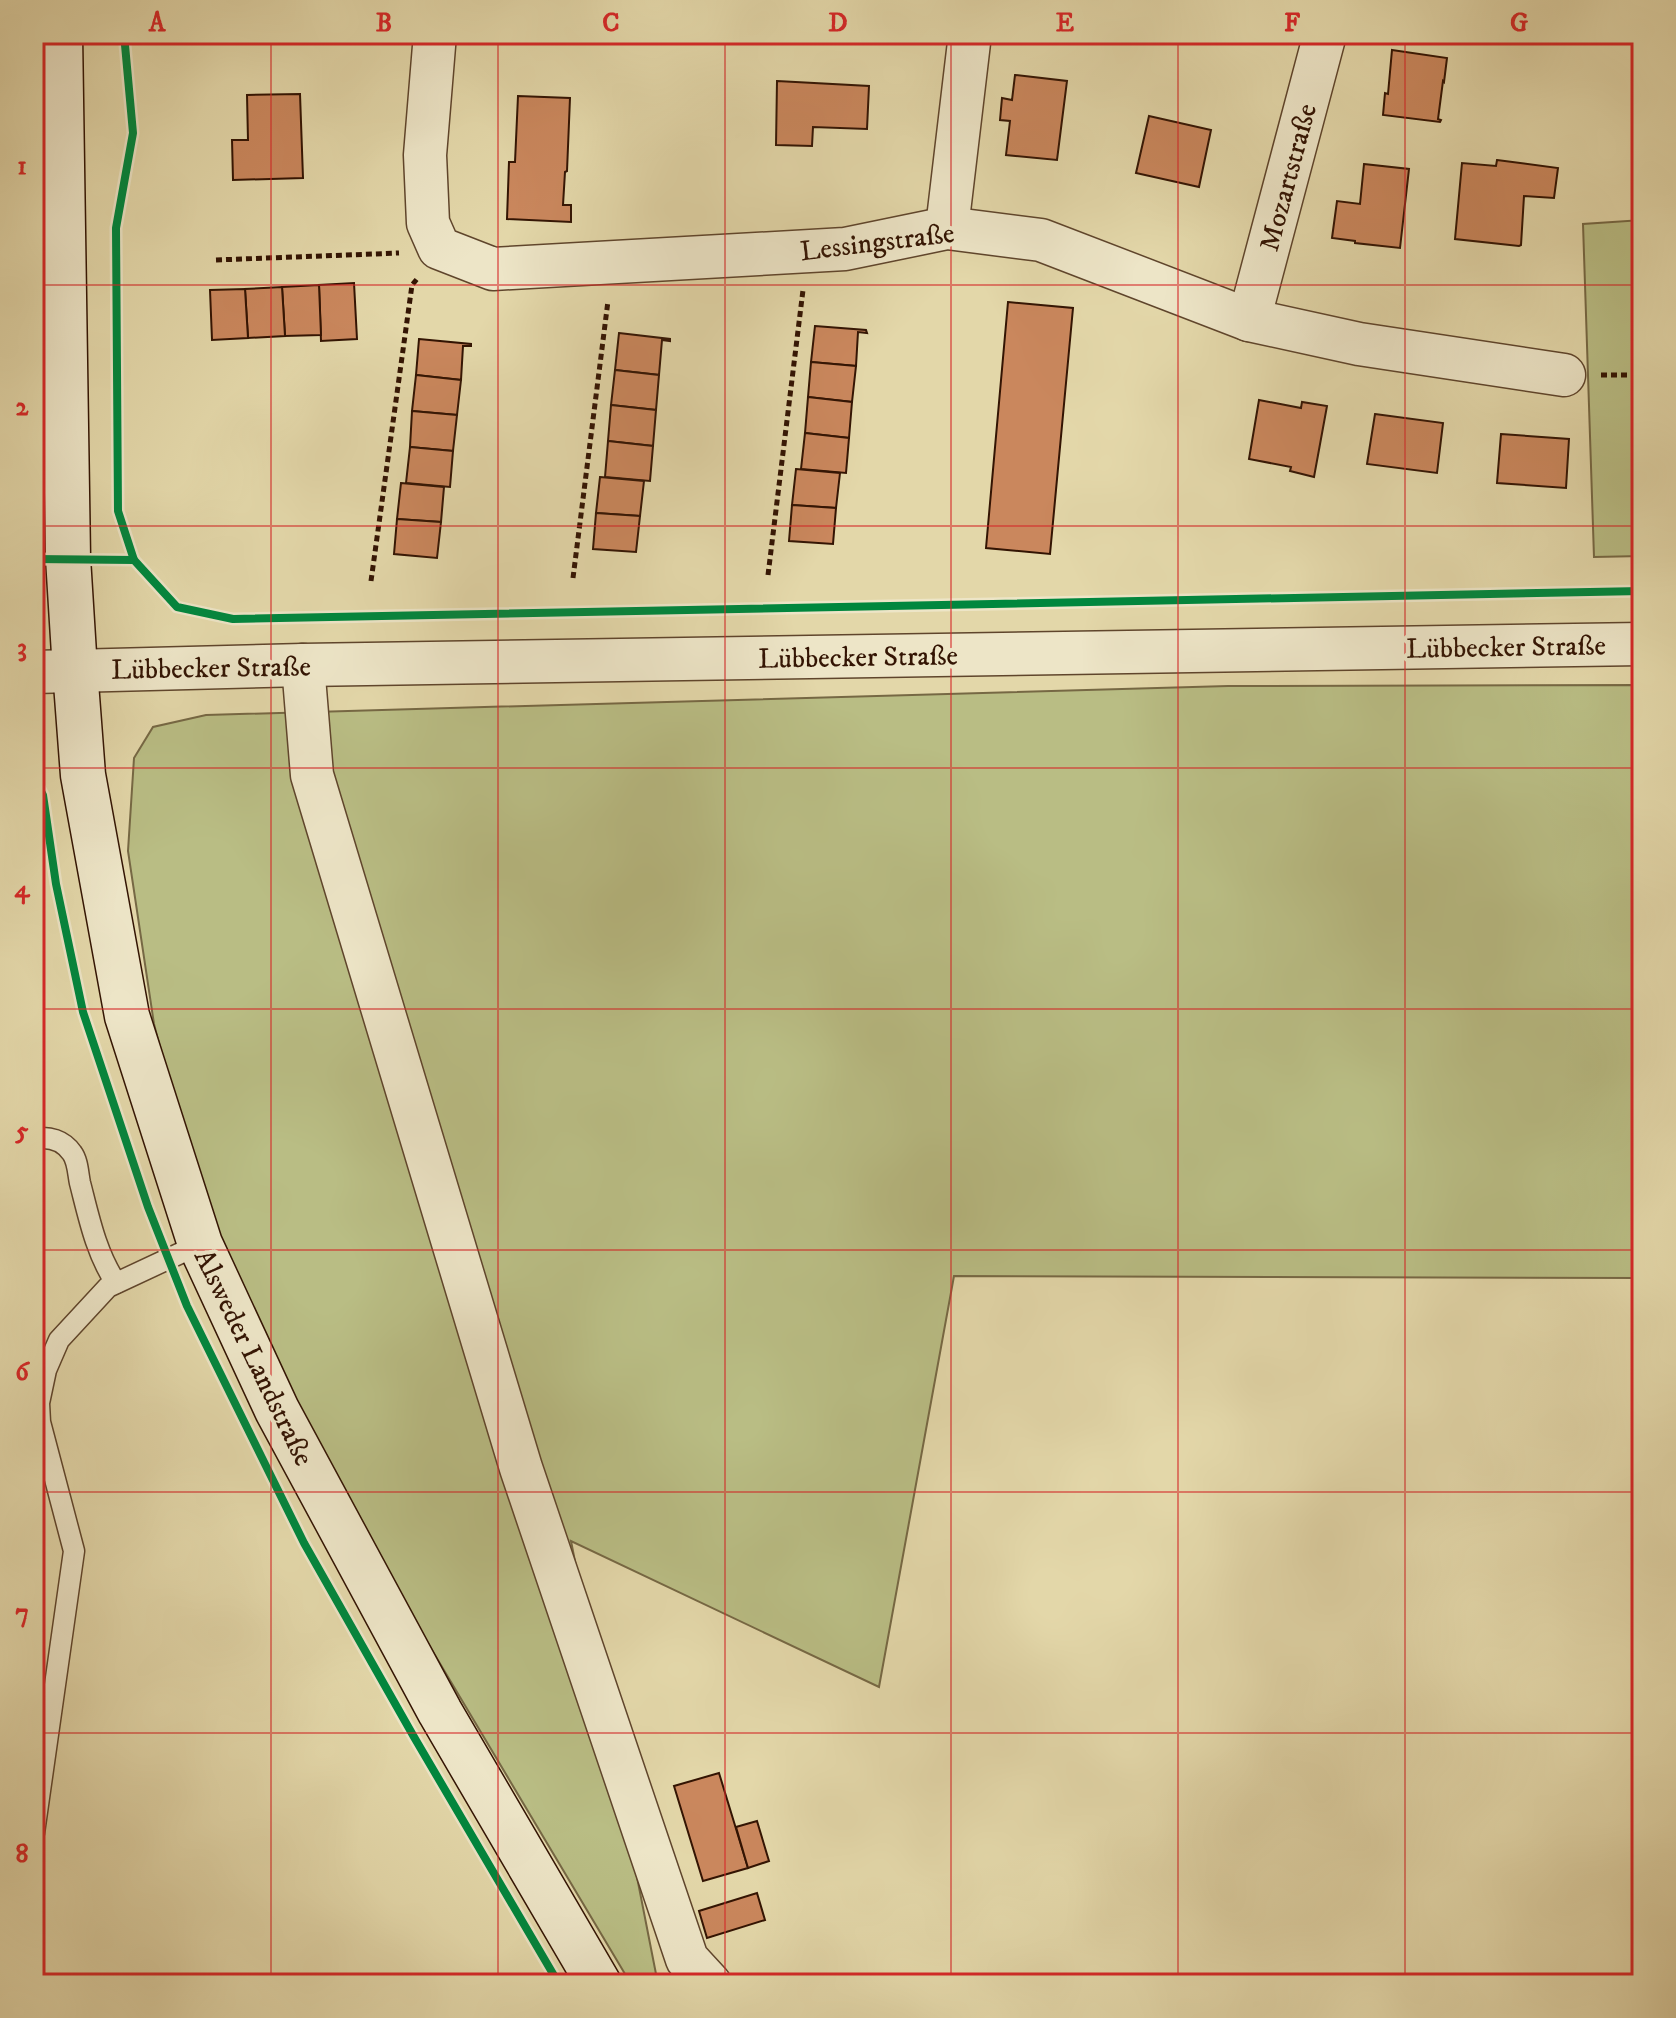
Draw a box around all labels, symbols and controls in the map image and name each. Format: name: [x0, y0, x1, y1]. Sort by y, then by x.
text: A: [148, 7, 167, 40]
text: B: [376, 7, 392, 40]
text: C: [602, 7, 620, 40]
text: D: [828, 7, 848, 40]
text: E: [1056, 7, 1074, 40]
text: F: [1284, 7, 1301, 40]
text: G: [1510, 7, 1528, 40]
street label: Mozartstraße: [1252, 100, 1325, 255]
text: 1: [17, 150, 27, 183]
street label: Lessingstraße: [798, 216, 956, 269]
text: 2: [16, 391, 30, 424]
street label: Lübbecker Straße: [1406, 628, 1606, 667]
text: 3: [17, 632, 27, 665]
street label: Lübbecker Straße: [758, 638, 958, 677]
street label: Lübbecker Straße: [111, 649, 311, 688]
text: 4: [15, 873, 31, 906]
text: 5: [15, 1115, 29, 1148]
street label: Alsweder Landstraße: [186, 1244, 321, 1472]
text: 6: [15, 1356, 30, 1389]
text: 7: [15, 1597, 29, 1630]
text: 8: [15, 1838, 29, 1871]

